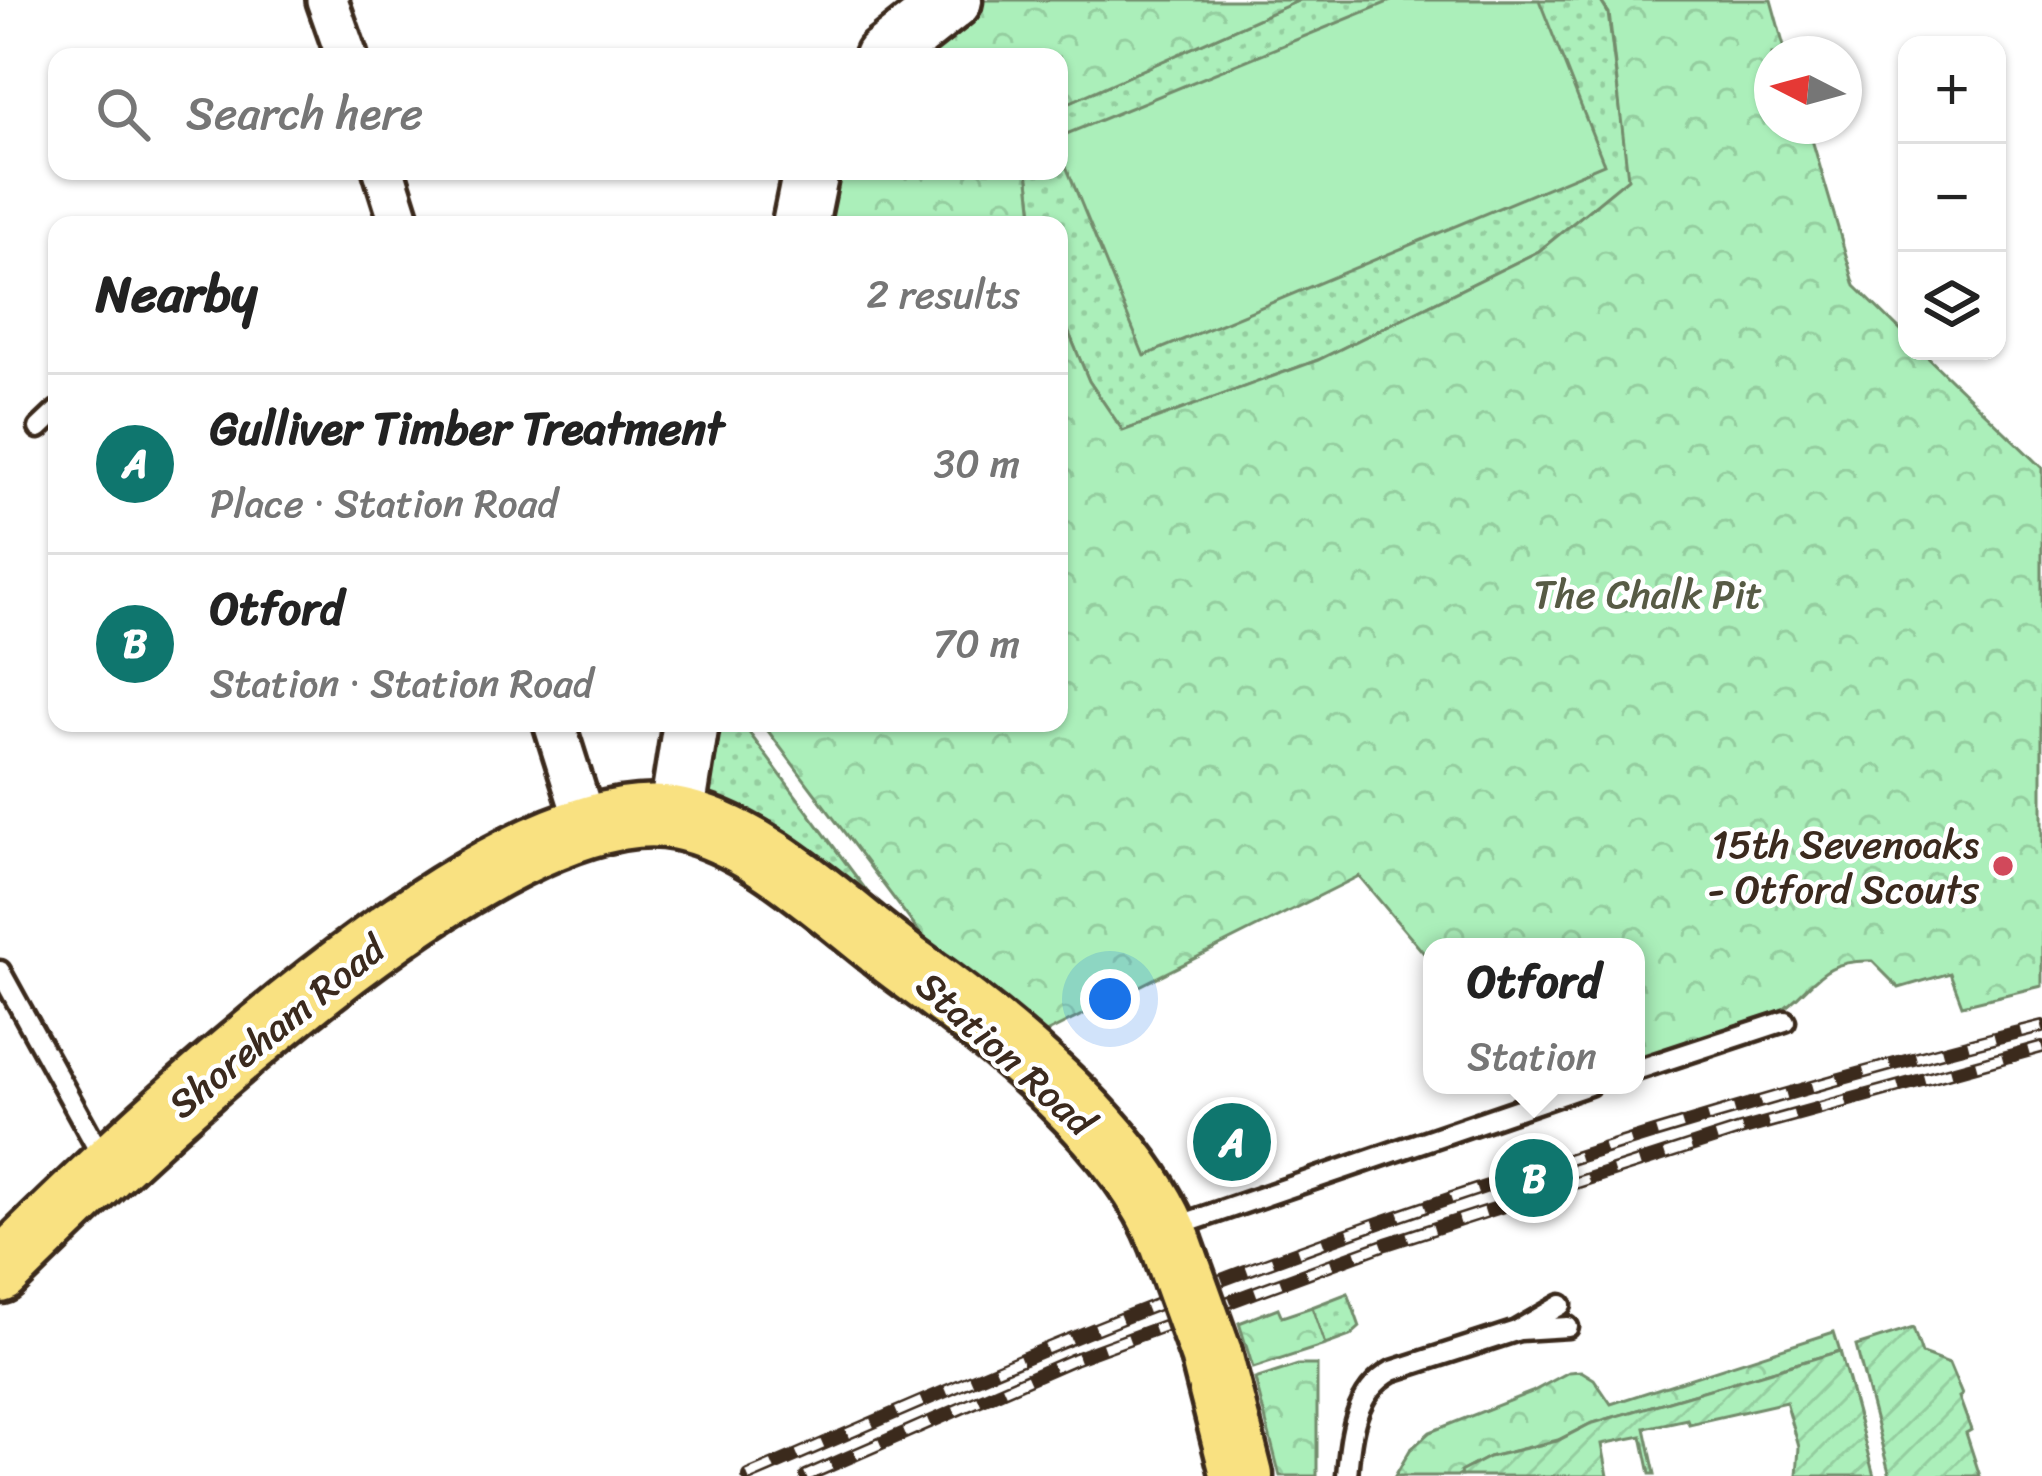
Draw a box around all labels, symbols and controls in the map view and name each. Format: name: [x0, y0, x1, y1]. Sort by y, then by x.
north arrow: [1754, 36, 1862, 144]
map controls: [1898, 36, 2006, 360]
button: +: [1898, 36, 2006, 144]
search box: [48, 48, 1068, 180]
text: Search here: [186, 74, 423, 154]
icon: search: [90, 81, 156, 147]
button: −: [1898, 144, 2006, 252]
text: Nearby: [96, 249, 257, 339]
button: layers: [1898, 252, 2006, 360]
text: 2 results: [866, 260, 1020, 329]
text: Gulliver Timber Treatment: [210, 389, 724, 469]
text: A: [122, 429, 148, 498]
text: 30 m: [934, 429, 1020, 498]
text: Place · Station Road: [210, 469, 558, 538]
park label: The Chalk Pit: [1534, 560, 1762, 629]
text: Otford: [210, 569, 343, 649]
text: B: [123, 609, 147, 678]
text: 70 m: [933, 609, 1020, 678]
text: Station · Station Road: [210, 649, 593, 718]
place label: 15th Sevenoaks - Otford Scouts: [1707, 810, 1980, 924]
marker: 15th Sevenoaks - Otford Scouts: [1990, 853, 2016, 879]
street label: Shoreham Road: [152, 915, 403, 1136]
popup: [1423, 938, 1645, 1094]
text: Otford: [1467, 942, 1601, 1022]
street label: Station Road: [900, 953, 1113, 1155]
your location: [1080, 969, 1140, 1029]
text: Station: [1467, 1022, 1597, 1091]
pin: A: [1193, 1097, 1271, 1187]
pin: B: [1495, 1133, 1573, 1223]

